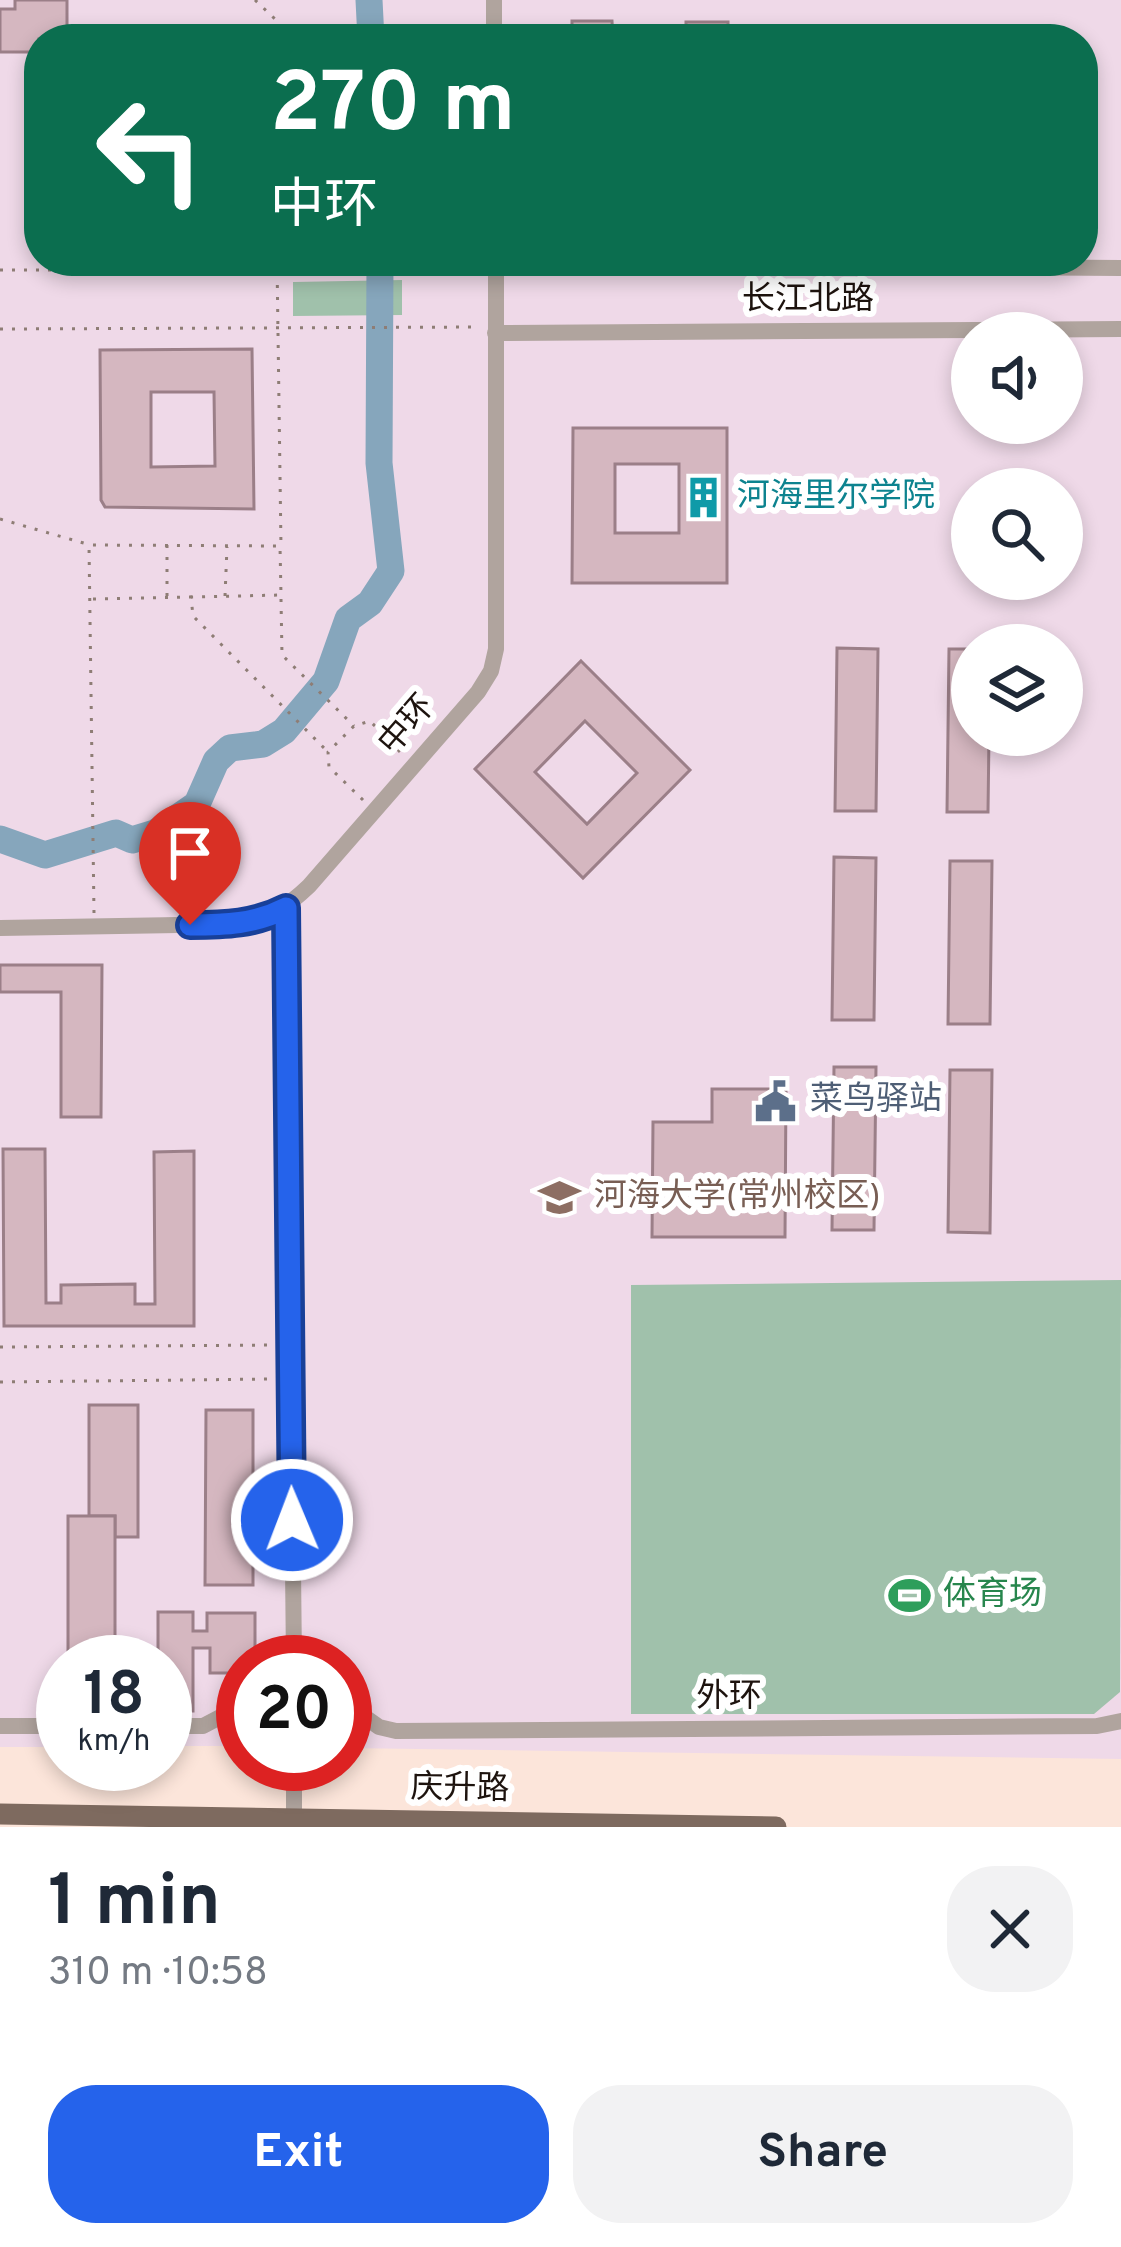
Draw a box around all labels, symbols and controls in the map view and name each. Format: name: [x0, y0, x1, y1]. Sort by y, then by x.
text: 270 m: [270, 55, 516, 161]
icon: left: [72, 72, 228, 228]
text: 中环: [270, 174, 378, 243]
street label: 长江北路: [742, 280, 874, 322]
map controls: [951, 312, 1083, 756]
button: sound: [951, 312, 1083, 444]
button: search: [951, 468, 1083, 600]
building icon: 河海里尔学院: [680, 475, 726, 521]
place label: 河海里尔学院: [737, 477, 935, 519]
button: layers: [951, 624, 1083, 756]
street label: 中环: [371, 687, 445, 765]
pin: [139, 802, 241, 925]
icon: arrive: [157, 820, 223, 886]
public building icon: 菜鸟驿站: [753, 1078, 799, 1124]
place label: 菜鸟驿站: [810, 1080, 942, 1122]
school or university icon: 河海大学(常州校区): [537, 1175, 583, 1221]
place label: 河海大学(常州校区): [594, 1177, 881, 1219]
position arrow: [229, 1457, 355, 1583]
sports icon: 体育场: [886, 1573, 932, 1619]
place label: 体育场: [943, 1575, 1042, 1617]
speed limit sign: 20: [216, 1635, 372, 1791]
text: 18: [83, 1660, 145, 1736]
street label: 外环: [696, 1677, 762, 1719]
text: km/h: [78, 1724, 150, 1761]
street label: 庆升路: [410, 1768, 510, 1812]
text: 1 min: [48, 1859, 221, 1951]
button: close: [947, 1866, 1073, 1992]
text: 310 m · 10:58: [48, 1950, 268, 1999]
button: Exit: [48, 2085, 549, 2223]
button: Share: [573, 2085, 1073, 2223]

